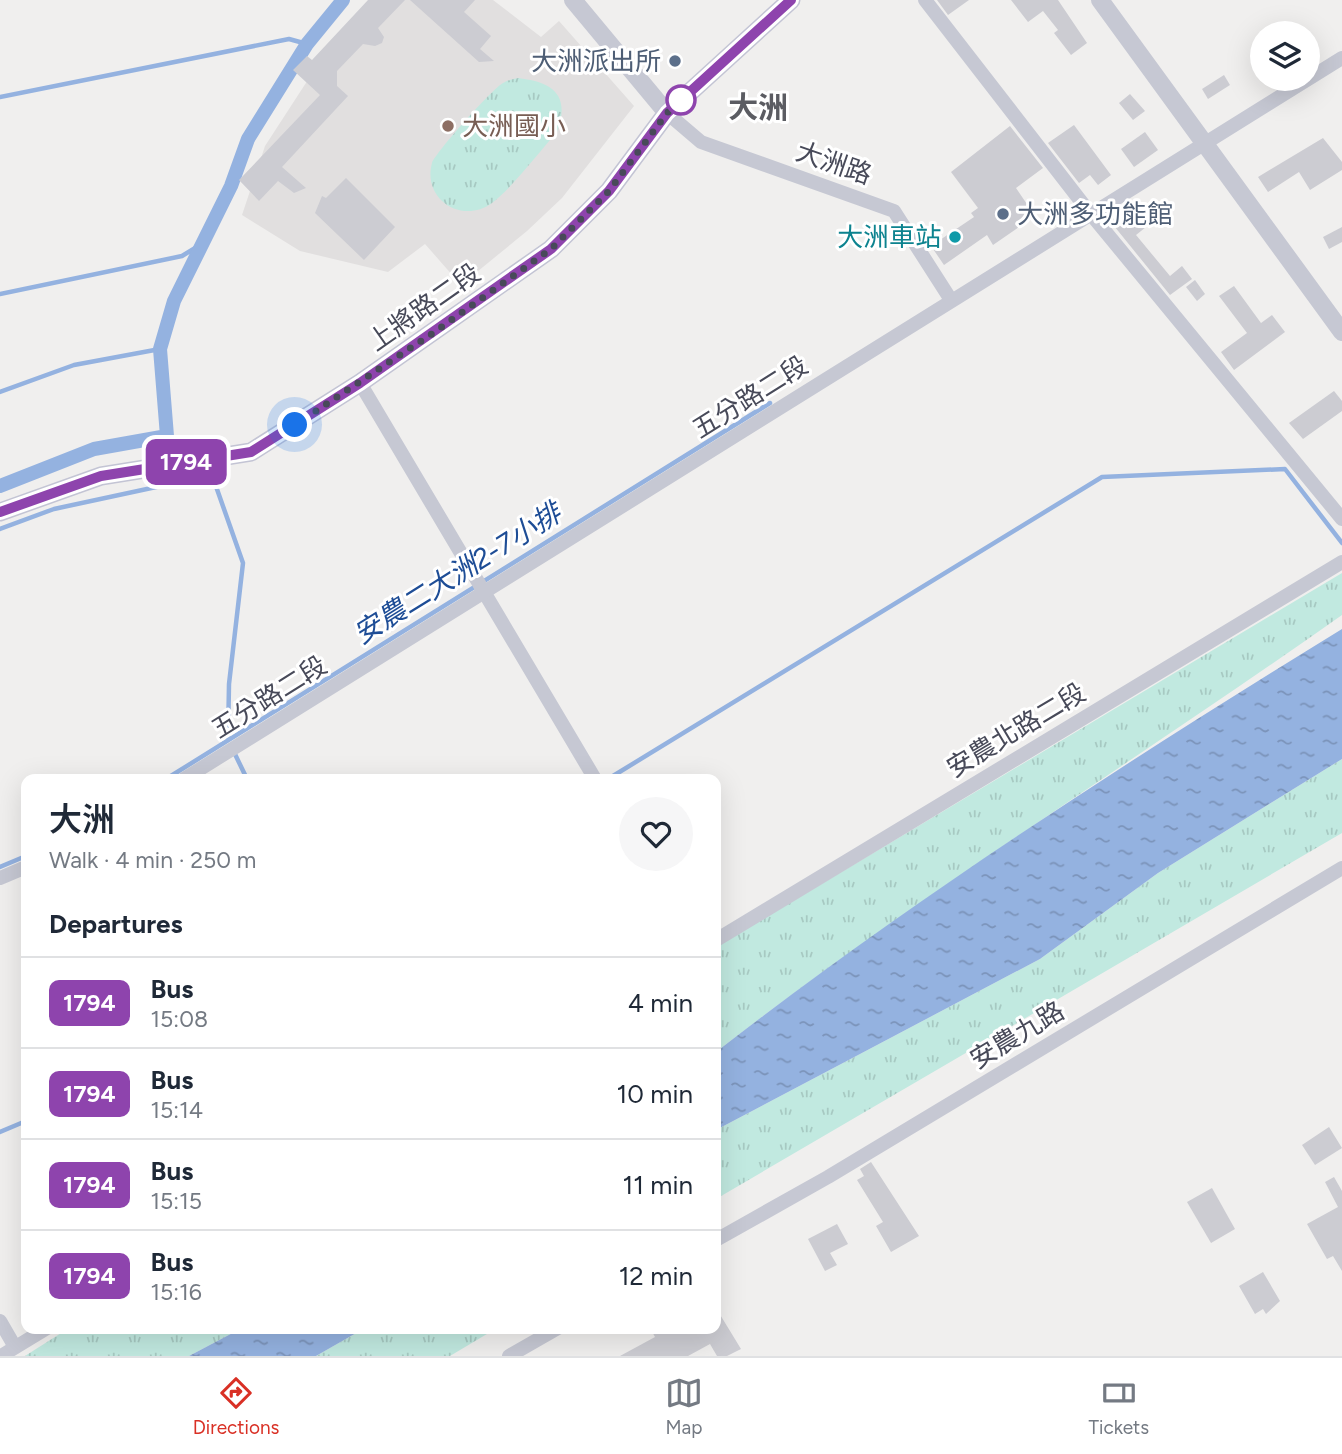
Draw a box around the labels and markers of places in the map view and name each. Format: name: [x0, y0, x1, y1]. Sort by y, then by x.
place label: 大洲派出所: [531, 45, 661, 77]
marker: 大洲派出所: [667, 53, 683, 69]
unlabelled marker: [666, 85, 696, 115]
place label: 大洲國小: [462, 110, 566, 142]
marker: 大洲國小: [440, 118, 456, 134]
place label: 大洲多功能館: [1017, 198, 1173, 230]
marker: 大洲多功能館: [995, 206, 1011, 222]
place label: 大洲車站: [837, 221, 941, 253]
marker: 大洲車站: [947, 229, 963, 245]

